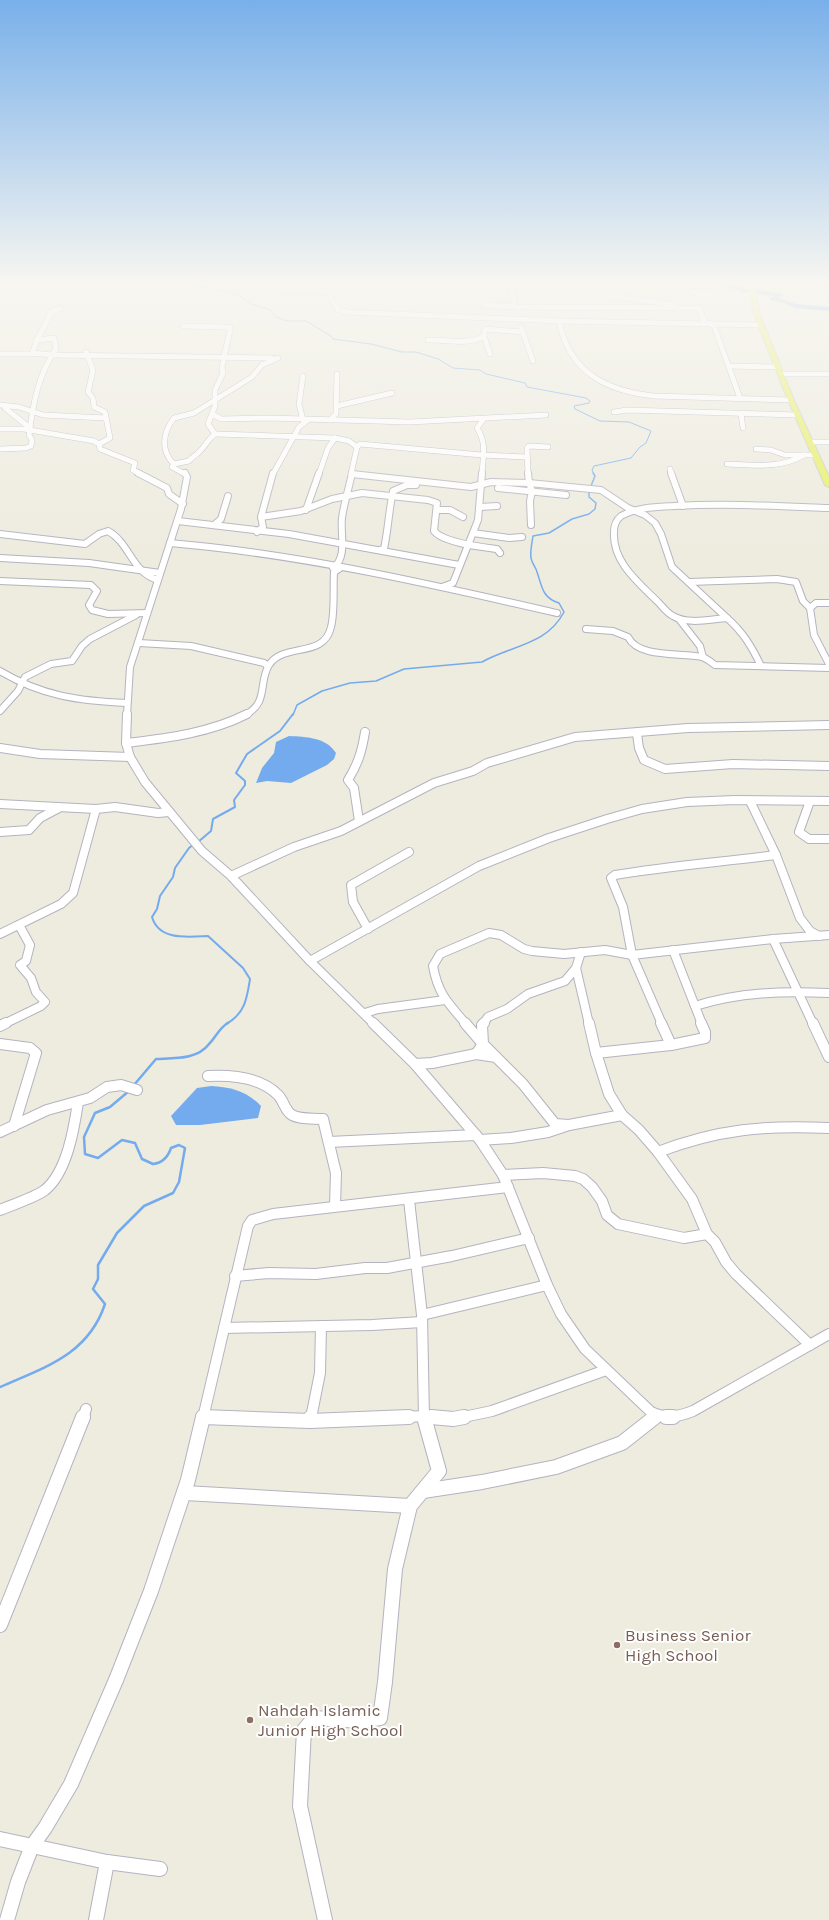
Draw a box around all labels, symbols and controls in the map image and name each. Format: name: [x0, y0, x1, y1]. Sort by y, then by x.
place label: Business Senior High School: [625, 1625, 751, 1665]
marker: Business Senior High School: [612, 1640, 622, 1650]
place label: Nahdah Islamic Junior High School: [258, 1700, 403, 1740]
marker: Nahdah Islamic Junior High School: [245, 1715, 255, 1725]

